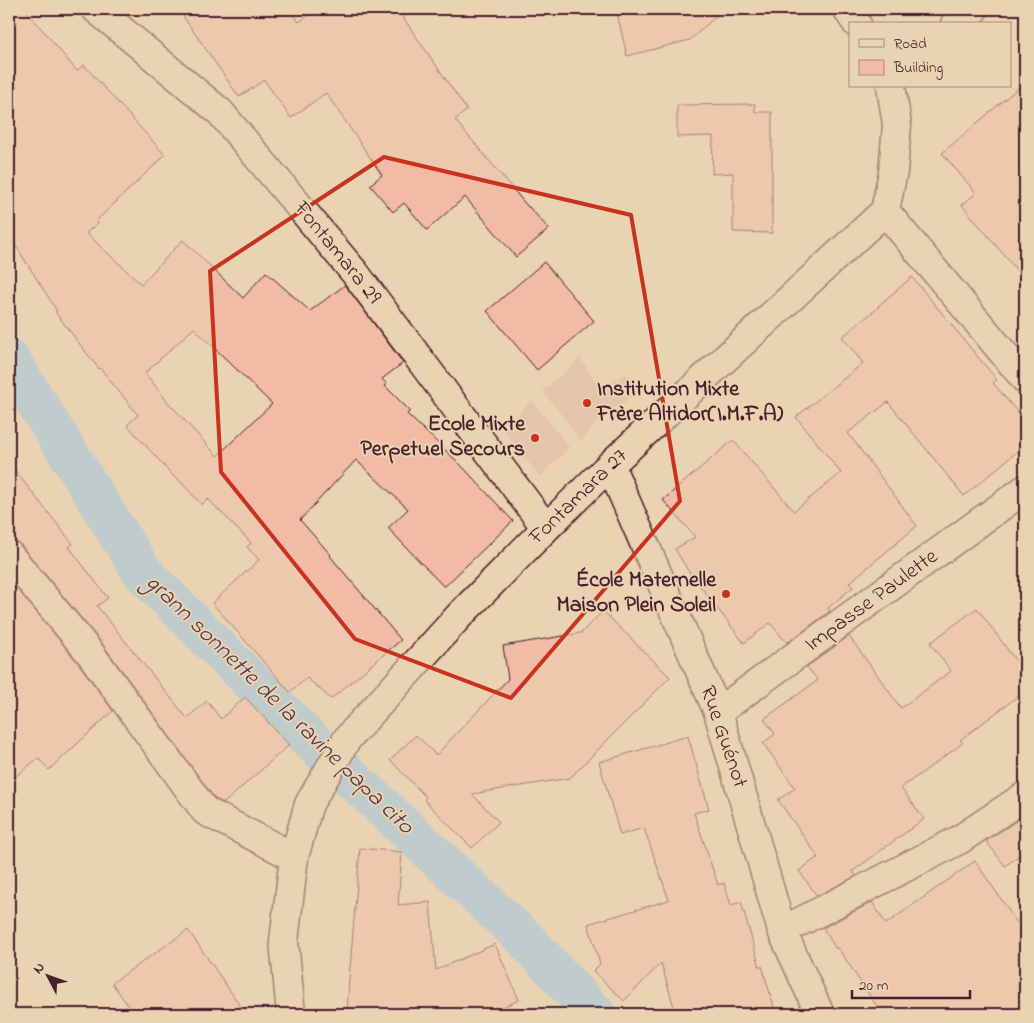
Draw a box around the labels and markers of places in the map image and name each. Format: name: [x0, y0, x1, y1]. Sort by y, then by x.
place label: Institution Mixte Frère Altidor(I.M.F.A): [596, 374, 784, 431]
marker: Institution Mixte Frère Altidor(I.M.F.A): [581, 397, 593, 409]
place label: Ecole Mixte Perpetuel Secours: [360, 409, 526, 466]
marker: Ecole Mixte Perpetuel Secours: [529, 432, 541, 444]
place label: École Maternelle Maison Plein Soleil: [556, 565, 717, 622]
marker: École Maternelle Maison Plein Soleil: [720, 588, 732, 600]

